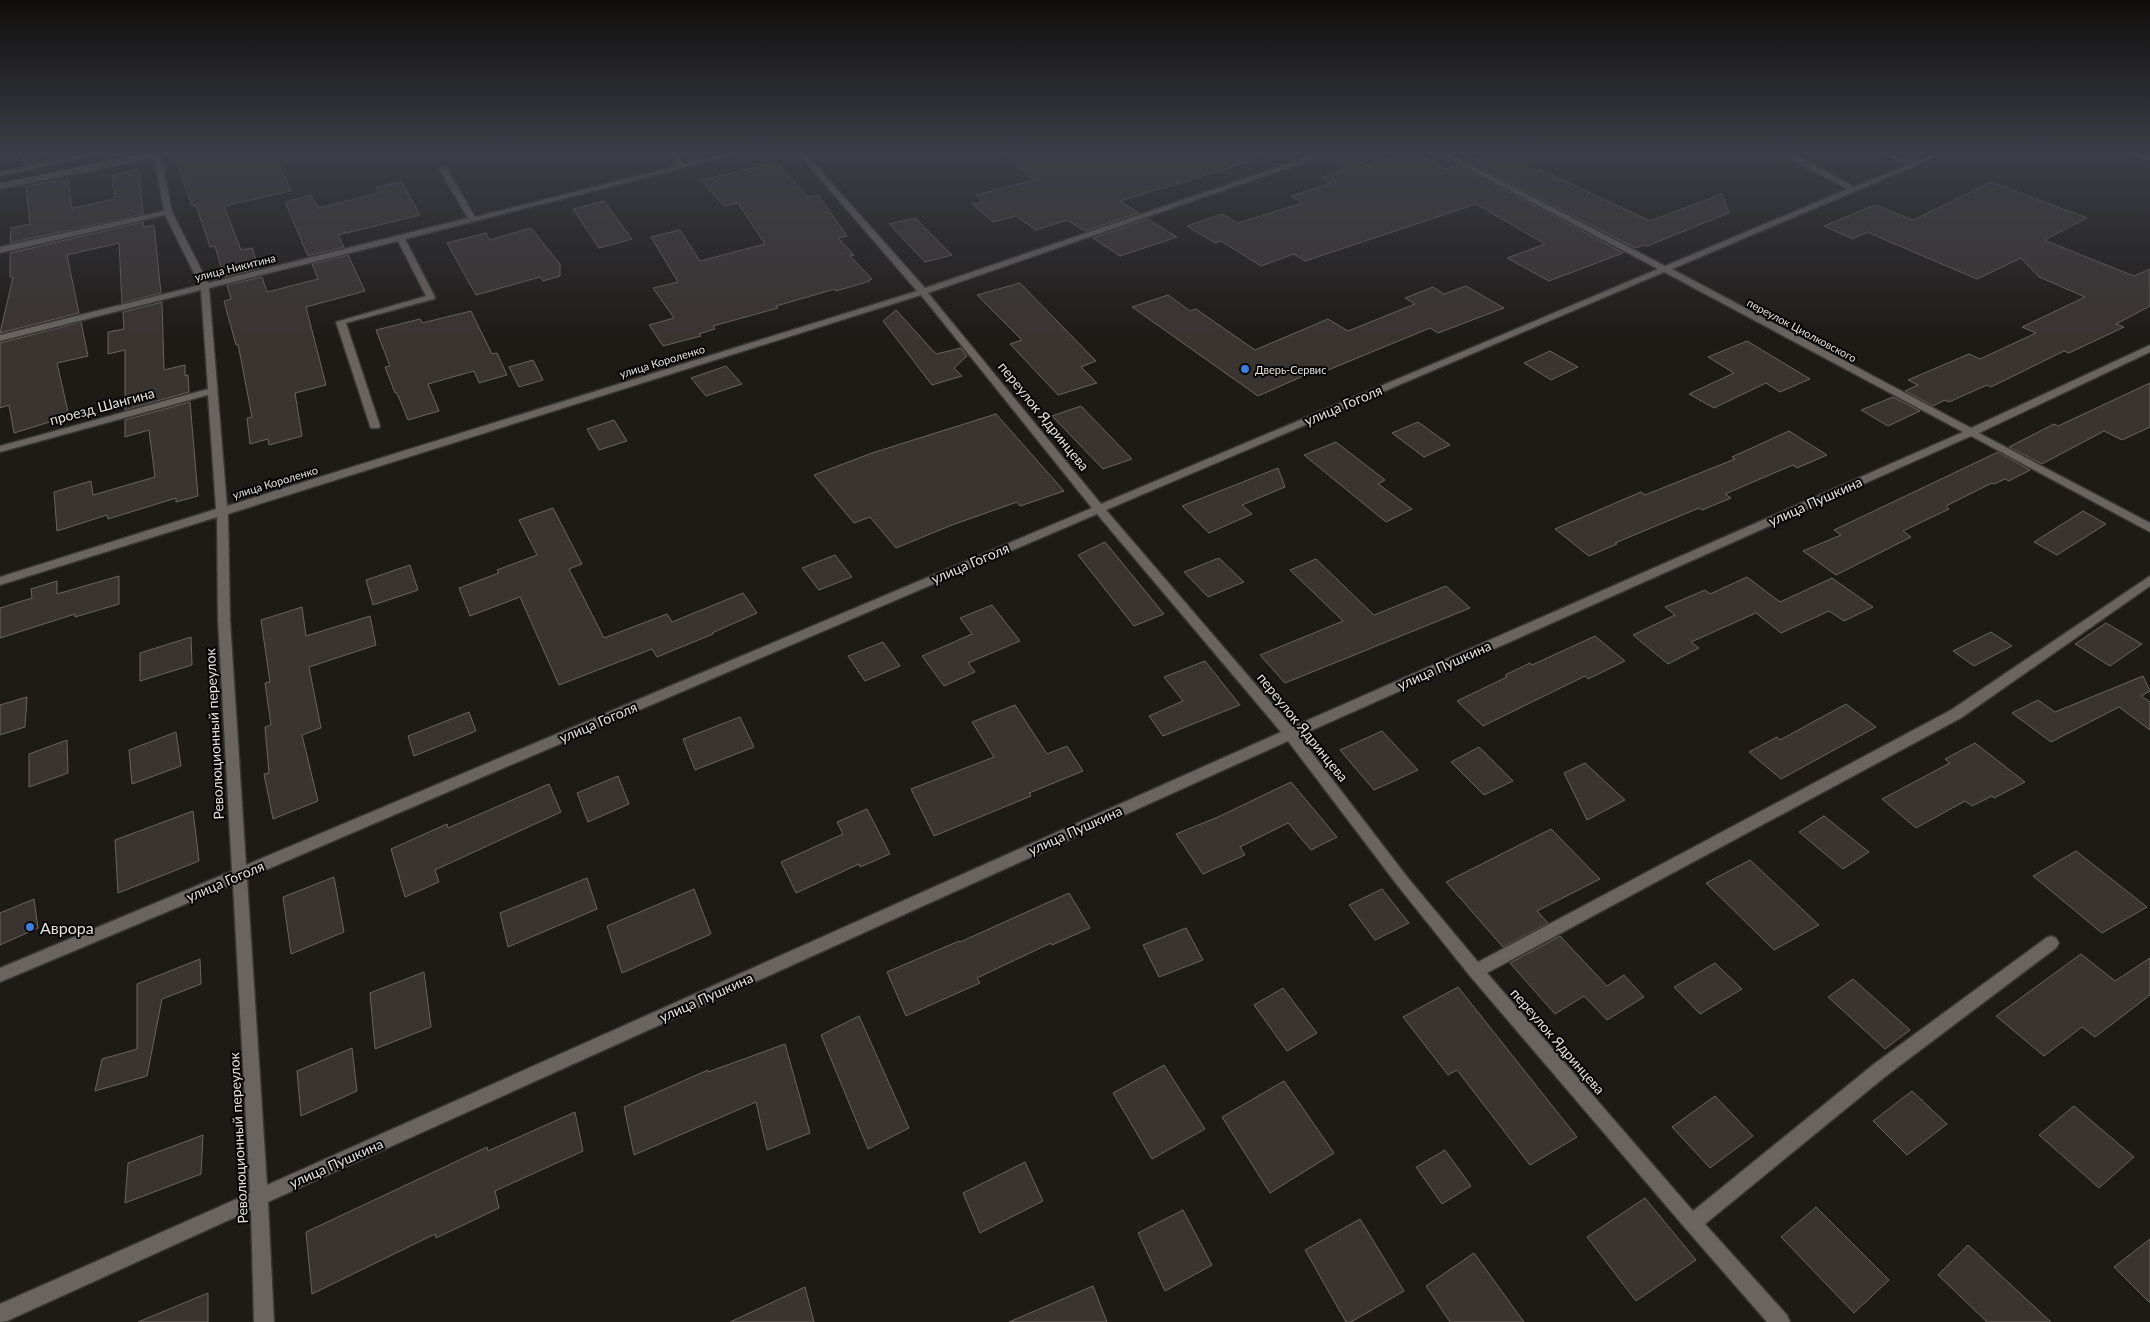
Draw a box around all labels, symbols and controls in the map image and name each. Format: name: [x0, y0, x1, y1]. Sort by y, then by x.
street label: улица Никитина: [193, 251, 277, 283]
street label: переулок Циолковского: [1745, 296, 1859, 364]
street label: улица Короленко: [618, 342, 706, 380]
street label: переулок Ядринцева: [995, 358, 1093, 474]
marker: Дверь-Сервис: [1239, 363, 1251, 375]
place label: Дверь-Сервис: [1255, 363, 1326, 376]
street label: улица Гоголя: [1301, 381, 1385, 429]
street label: проезд Шангина: [48, 384, 156, 428]
street label: улица Короленко: [231, 463, 319, 501]
street label: улица Пушкина: [1765, 473, 1865, 529]
street label: улица Гоголя: [928, 539, 1012, 587]
street label: улица Пушкина: [1394, 637, 1494, 693]
street label: Революционный переулок: [201, 647, 227, 820]
street label: переулок Ядринцева: [1254, 669, 1352, 785]
street label: улица Гоголя: [556, 698, 640, 746]
street label: улица Пушкина: [1025, 802, 1125, 858]
street label: улица Гоголя: [183, 857, 267, 905]
place label: Аврора: [40, 918, 94, 937]
marker: Аврора: [24, 921, 36, 933]
street label: улица Пушкина: [656, 969, 756, 1025]
street label: переулок Ядринцева: [1507, 984, 1609, 1098]
street label: Революционный переулок: [225, 1051, 251, 1224]
street label: улица Пушкина: [286, 1135, 386, 1191]

